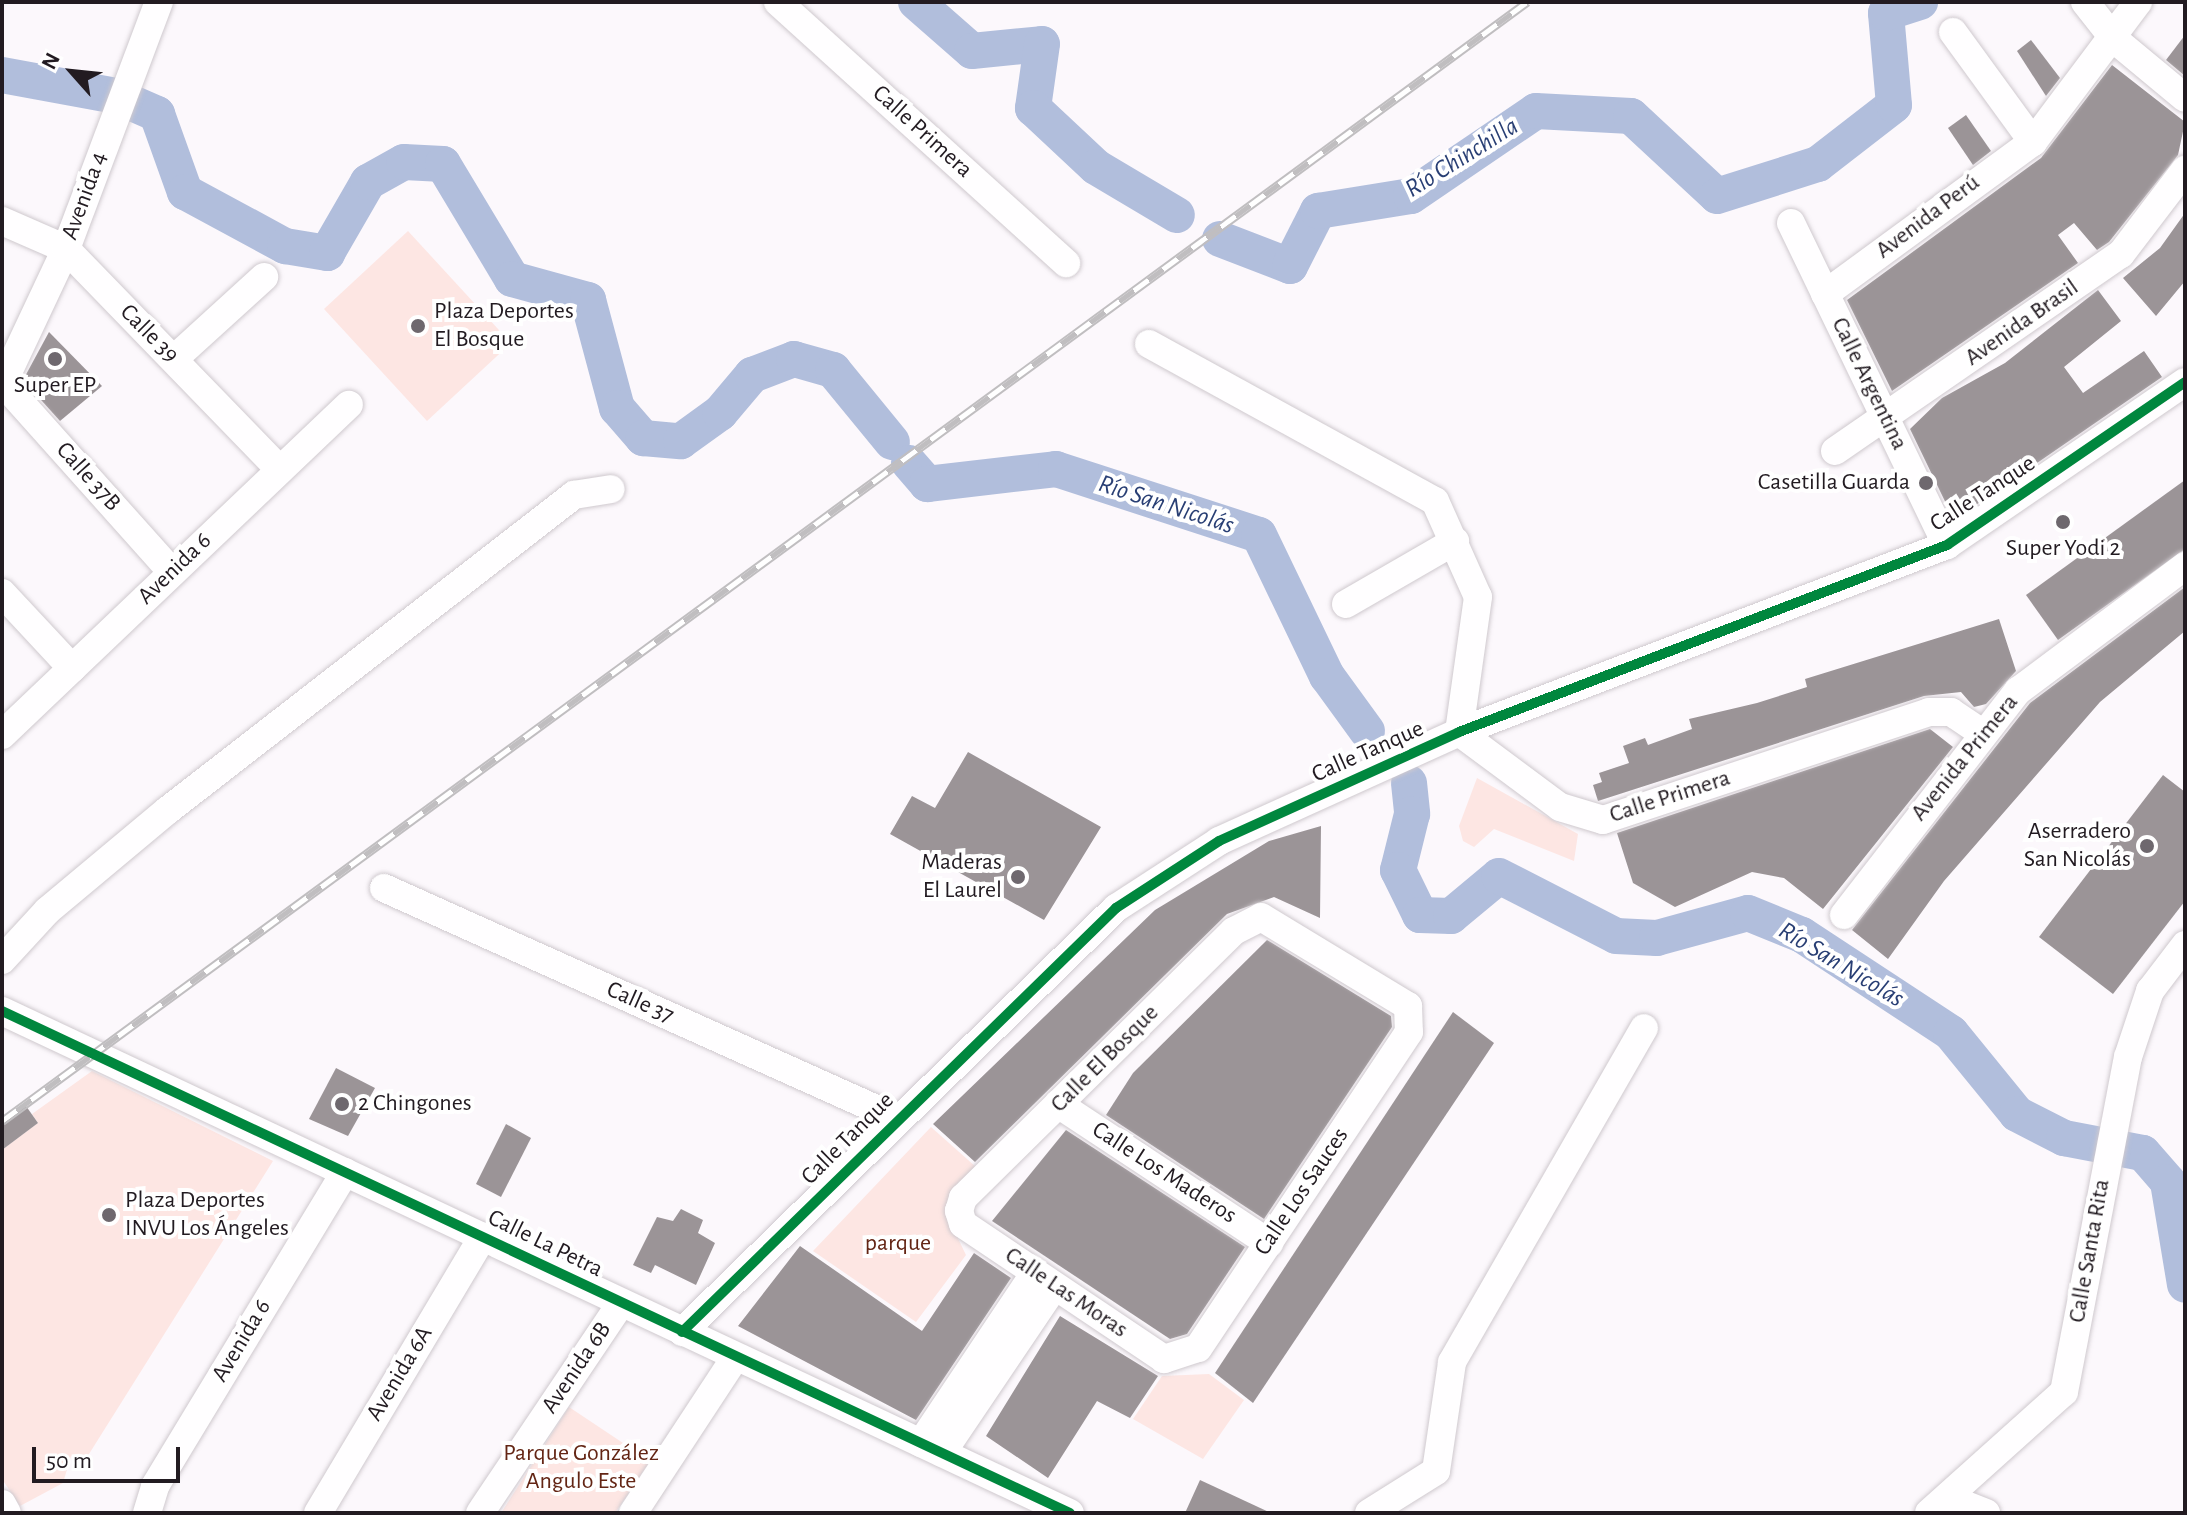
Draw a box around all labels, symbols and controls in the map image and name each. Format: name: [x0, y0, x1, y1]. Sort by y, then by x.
north arrow: [32, 32, 112, 112]
text: N: [37, 49, 64, 73]
street label: Calle Primera: [866, 79, 978, 185]
water label: Río Chinchilla: [1400, 111, 1524, 205]
street label: Avenida 4: [56, 148, 114, 244]
street label: Avenida Perú: [1870, 169, 1986, 265]
street label: Avenida Brasil: [1960, 273, 2084, 373]
street label: Calle 39: [113, 298, 185, 370]
place label: Plaza Deportes El Bosque: [434, 298, 574, 354]
street label: Calle Argentina: [1825, 313, 1913, 455]
marker: Plaza Deportes El Bosque: [409, 317, 427, 335]
marker: Super EP: [46, 350, 64, 368]
place label: Super EP: [14, 372, 96, 400]
street label: Calle 37B: [49, 436, 127, 518]
street label: Calle Tanque: [1925, 449, 2041, 539]
water label: Río San Nicolás: [1094, 468, 1238, 542]
place label: Casetilla Guarda: [1758, 469, 1910, 497]
marker: Casetilla Guarda: [1917, 474, 1935, 492]
marker: Super Yodi 2: [2054, 513, 2072, 531]
street label: Avenida 6: [132, 527, 218, 611]
place label: Super Yodi 2: [2006, 535, 2120, 563]
street label: Avenida Primera: [1905, 689, 2025, 827]
street label: Calle Tanque: [1308, 715, 1428, 789]
street label: Calle Primera: [1606, 764, 1734, 830]
place label: Aserradero San Nicolás: [2024, 818, 2131, 874]
marker: Aserradero San Nicolás: [2138, 837, 2156, 855]
place label: Maderas El Laurel: [921, 849, 1002, 905]
marker: Maderas El Laurel: [1009, 868, 1027, 886]
water label: Río San Nicolás: [1773, 915, 1909, 1015]
street label: Calle 37: [602, 976, 678, 1030]
street label: Calle El Bosque: [1045, 999, 1165, 1119]
street label: Calle Tanque: [796, 1087, 900, 1191]
place label: 2 Chingones: [358, 1090, 472, 1118]
marker: 2 Chingones: [333, 1095, 351, 1113]
street label: Calle Los Maderos: [1086, 1116, 1242, 1230]
street label: Calle Los Sauces: [1249, 1123, 1355, 1261]
street label: Calle Santa Rita: [2063, 1177, 2117, 1325]
place label: Plaza Deportes INVU Los Ángeles: [125, 1187, 289, 1243]
street label: Calle La Petra: [483, 1204, 607, 1284]
marker: Plaza Deportes INVU Los Ángeles: [100, 1206, 118, 1224]
park label: parque: [865, 1230, 931, 1258]
street label: Calle Las Moras: [999, 1241, 1133, 1345]
street label: Avenida 6: [206, 1294, 278, 1388]
street label: Avenida 6B: [536, 1317, 618, 1419]
street label: Avenida 6A: [361, 1322, 439, 1426]
scale bar: [36, 1431, 184, 1481]
park label: Parque González Angulo Este: [503, 1440, 659, 1496]
text: 50 m: [46, 1449, 92, 1473]

